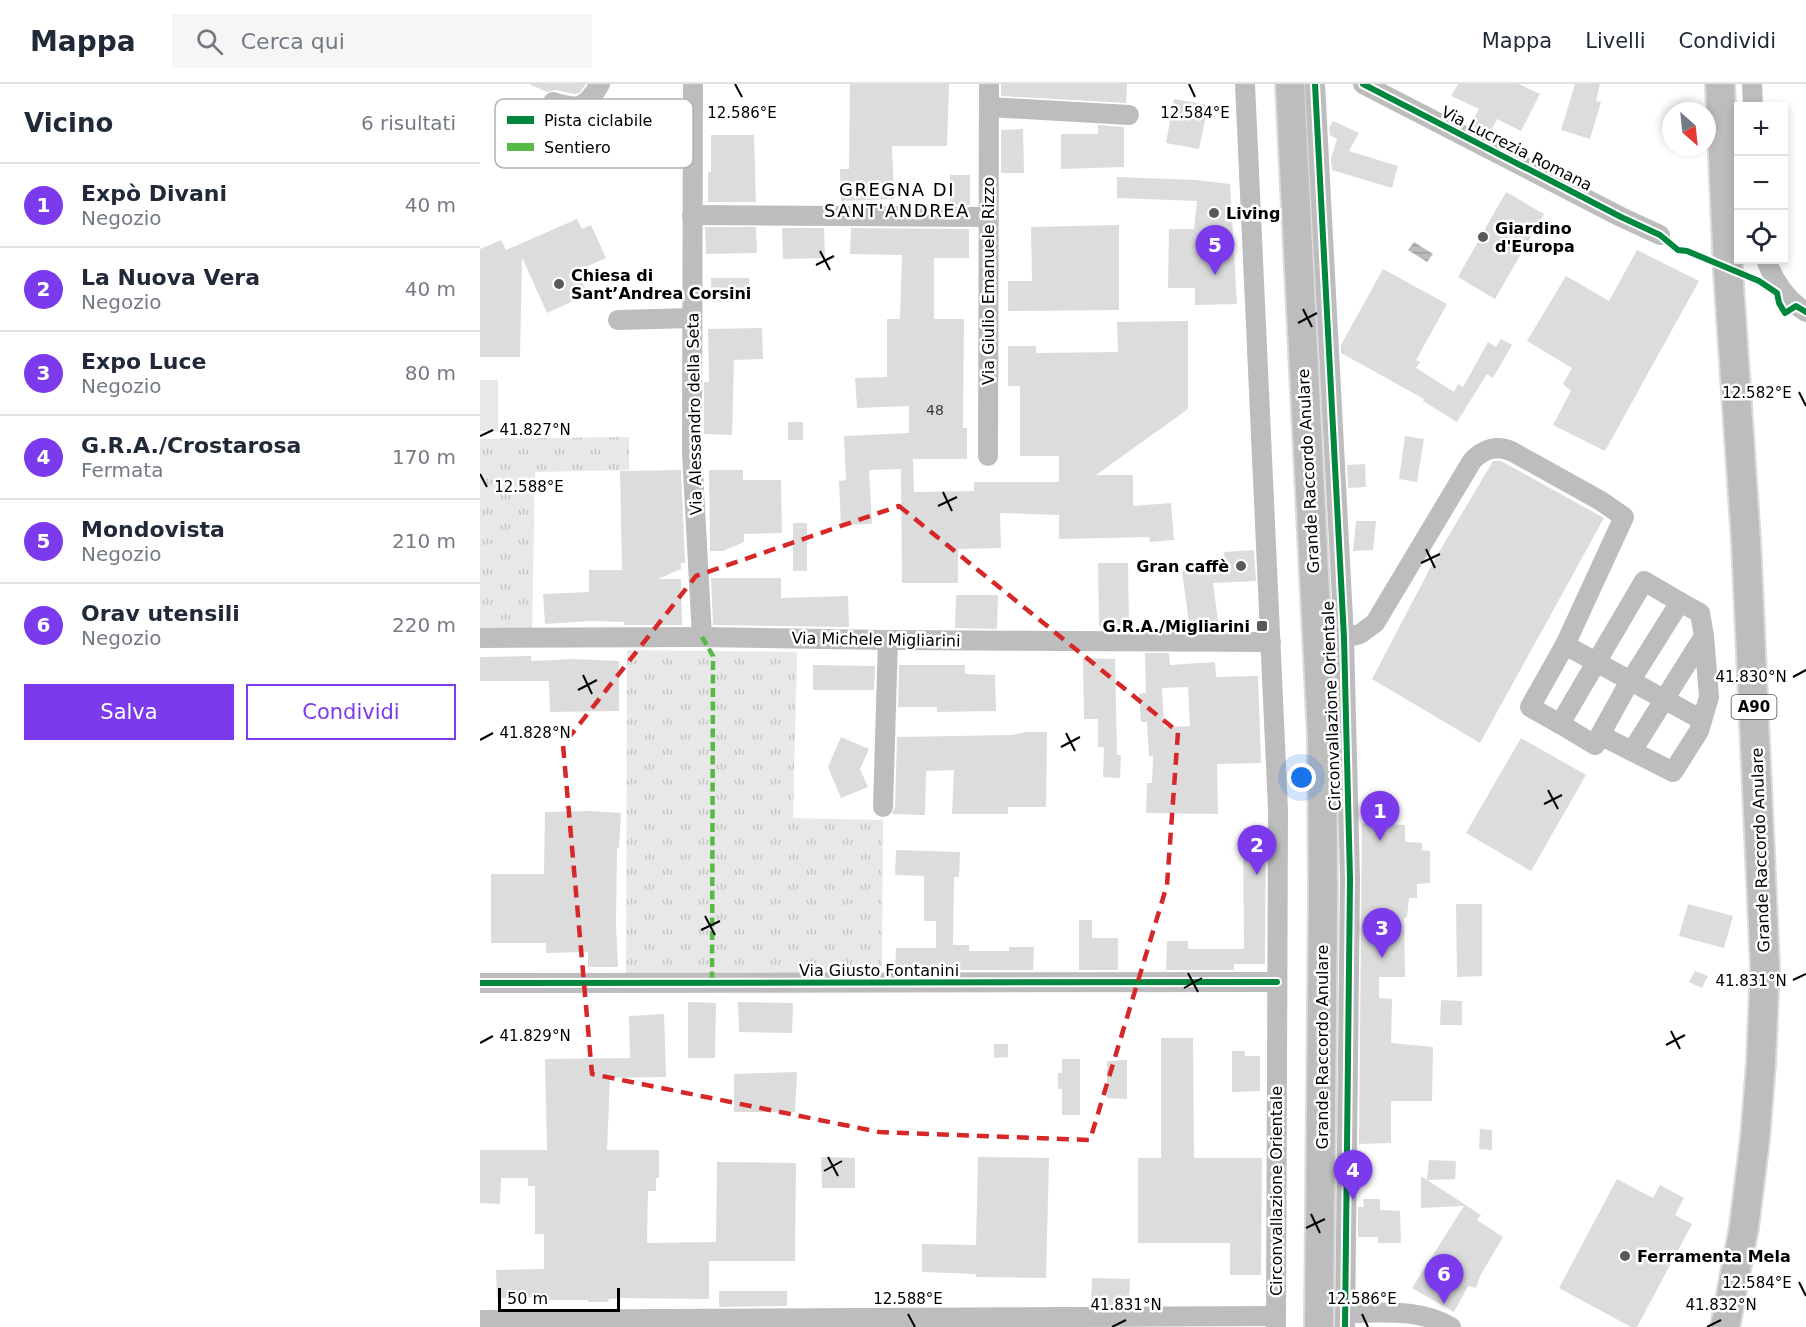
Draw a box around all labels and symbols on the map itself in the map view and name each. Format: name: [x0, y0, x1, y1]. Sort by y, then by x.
legend: [495, 99, 693, 168]
street label: Via Lucrezia Romana: [1438, 102, 1595, 195]
north arrow: [1662, 102, 1716, 156]
text: 12.586°E: [707, 104, 777, 122]
text: 12.584°E: [1160, 104, 1230, 122]
text: Pista ciclabile: [544, 111, 652, 130]
text: Sentiero: [544, 138, 611, 157]
street label: Via Giulio Emanuele Rizzo: [979, 177, 998, 385]
district label: GREGNA DI SANT'ANDREA: [824, 179, 970, 221]
place label: Living: [1226, 204, 1280, 223]
marker: Living: [1207, 206, 1221, 220]
place label: Giardino d'Europa: [1495, 219, 1575, 256]
pin: 5: [1196, 226, 1234, 275]
marker: Giardino d'Europa: [1476, 230, 1490, 244]
place label: Chiesa di Sant’Andrea Corsini: [571, 266, 751, 303]
marker: Chiesa di Sant’Andrea Corsini: [552, 277, 566, 291]
street label: Via Alessandro della Seta: [683, 312, 706, 516]
street label: Grande Raccordo Anulare: [1294, 368, 1323, 574]
text: 12.582°E: [1722, 384, 1792, 402]
house number: 48: [926, 402, 944, 418]
text: 41.827°N: [499, 421, 571, 439]
text: 12.588°E: [494, 478, 564, 496]
place label: Gran caffè: [1136, 557, 1229, 576]
marker: Gran caffè: [1234, 559, 1248, 573]
street label: Circonvallazione Orientale: [1318, 601, 1345, 811]
place label: G.R.A./Migliarini: [1103, 617, 1250, 636]
marker: G.R.A./Migliarini: [1255, 619, 1269, 633]
street label: Via Michele Migliarini: [791, 629, 961, 650]
text: 41.830°N: [1715, 668, 1787, 686]
road number: A90: [1732, 695, 1776, 719]
text: 41.828°N: [499, 724, 571, 742]
street label: Grande Raccordo Anulare: [1747, 747, 1774, 953]
your location: [1287, 763, 1316, 792]
pin: 1: [1360, 792, 1400, 841]
pin: 2: [1238, 826, 1276, 875]
pin: 3: [1362, 908, 1402, 958]
street label: Grande Raccordo Anulare: [1313, 945, 1332, 1149]
street label: Via Giusto Fontanini: [799, 961, 959, 980]
text: 41.831°N: [1715, 972, 1787, 990]
text: 41.829°N: [499, 1027, 571, 1045]
street label: Circonvallazione Orientale: [1267, 1086, 1286, 1296]
pin: 4: [1334, 1150, 1372, 1200]
place label: Ferramenta Mela: [1637, 1247, 1791, 1266]
marker: Ferramenta Mela: [1618, 1249, 1632, 1263]
pin: 6: [1424, 1254, 1464, 1304]
text: 12.584°E: [1722, 1274, 1792, 1292]
scale bar: [498, 1285, 620, 1312]
text: 12.588°E: [873, 1290, 943, 1308]
text: 12.586°E: [1327, 1290, 1397, 1308]
text: 41.831°N: [1090, 1296, 1162, 1314]
text: 41.832°N: [1685, 1296, 1757, 1314]

